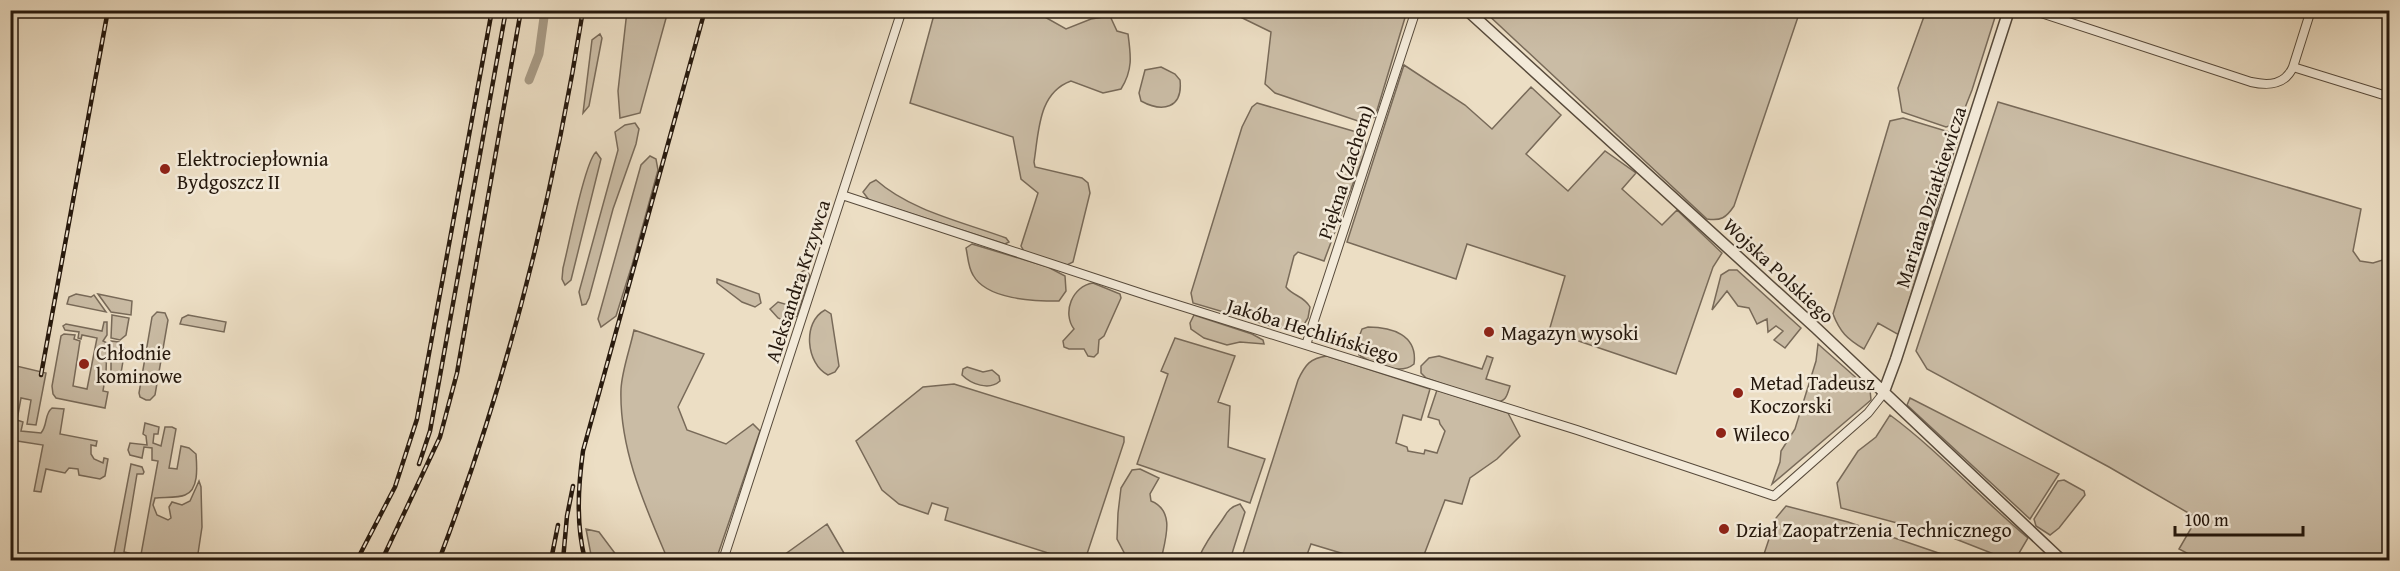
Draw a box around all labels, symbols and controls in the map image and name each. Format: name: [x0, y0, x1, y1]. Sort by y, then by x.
street label: Piękna (Zachem): [1310, 101, 1380, 243]
street label: Mariana Dziatkiewicza: [1887, 102, 1973, 292]
place label: Elektrociepłownia Bydgoszcz II: [177, 144, 329, 196]
marker: Elektrociepłownia Bydgoszcz II: [158, 162, 172, 176]
street label: Aleksandra Krzywca: [757, 195, 837, 366]
street label: Wojska Polskiego: [1717, 210, 1841, 330]
street label: Jakóba Hechlińskiego: [1221, 289, 1403, 370]
place label: Magazyn wysoki: [1501, 318, 1639, 347]
marker: Magazyn wysoki: [1482, 325, 1496, 339]
place label: Chłodnie kominowe: [96, 338, 182, 390]
marker: Chłodnie kominowe: [77, 357, 91, 371]
place label: Metad Tadeusz Koczorski: [1750, 368, 1875, 420]
marker: Metad Tadeusz Koczorski: [1731, 386, 1745, 400]
place label: Wileco: [1733, 419, 1790, 448]
marker: Wileco: [1714, 426, 1728, 440]
scale bar: [2175, 499, 2302, 537]
text: 100 m: [2184, 506, 2229, 533]
place label: Dział Zaopatrzenia Technicznego: [1736, 515, 2012, 544]
marker: Dział Zaopatrzenia Technicznego: [1717, 522, 1731, 536]

